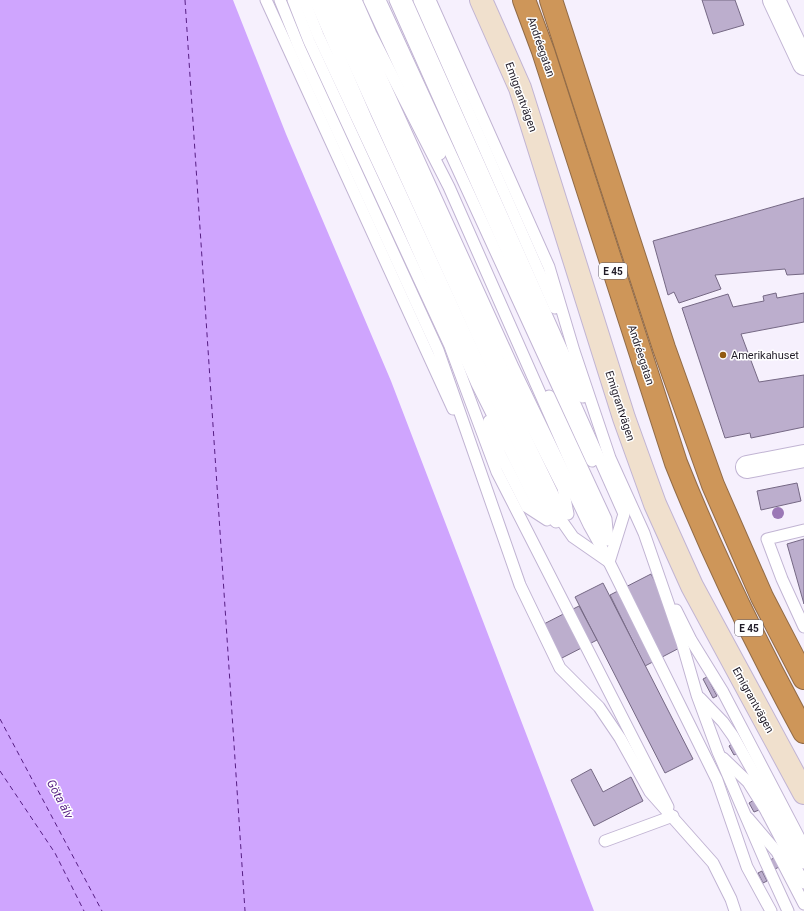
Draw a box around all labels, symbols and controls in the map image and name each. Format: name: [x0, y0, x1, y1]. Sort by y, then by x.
street label: Andréegatan: [525, 15, 557, 79]
street label: Emigrantvägen: [502, 60, 540, 134]
road number: E 45: [599, 263, 627, 279]
street label: Andréegatan: [625, 323, 657, 387]
place label: Amerikahuset: [731, 349, 799, 362]
marker: Amerikahuset: [718, 350, 728, 360]
street label: Emigrantvägen: [603, 369, 637, 443]
road number: E 45: [735, 620, 763, 636]
street label: Emigrantvägen: [730, 665, 776, 735]
water label: Göta älv: [44, 777, 76, 821]

